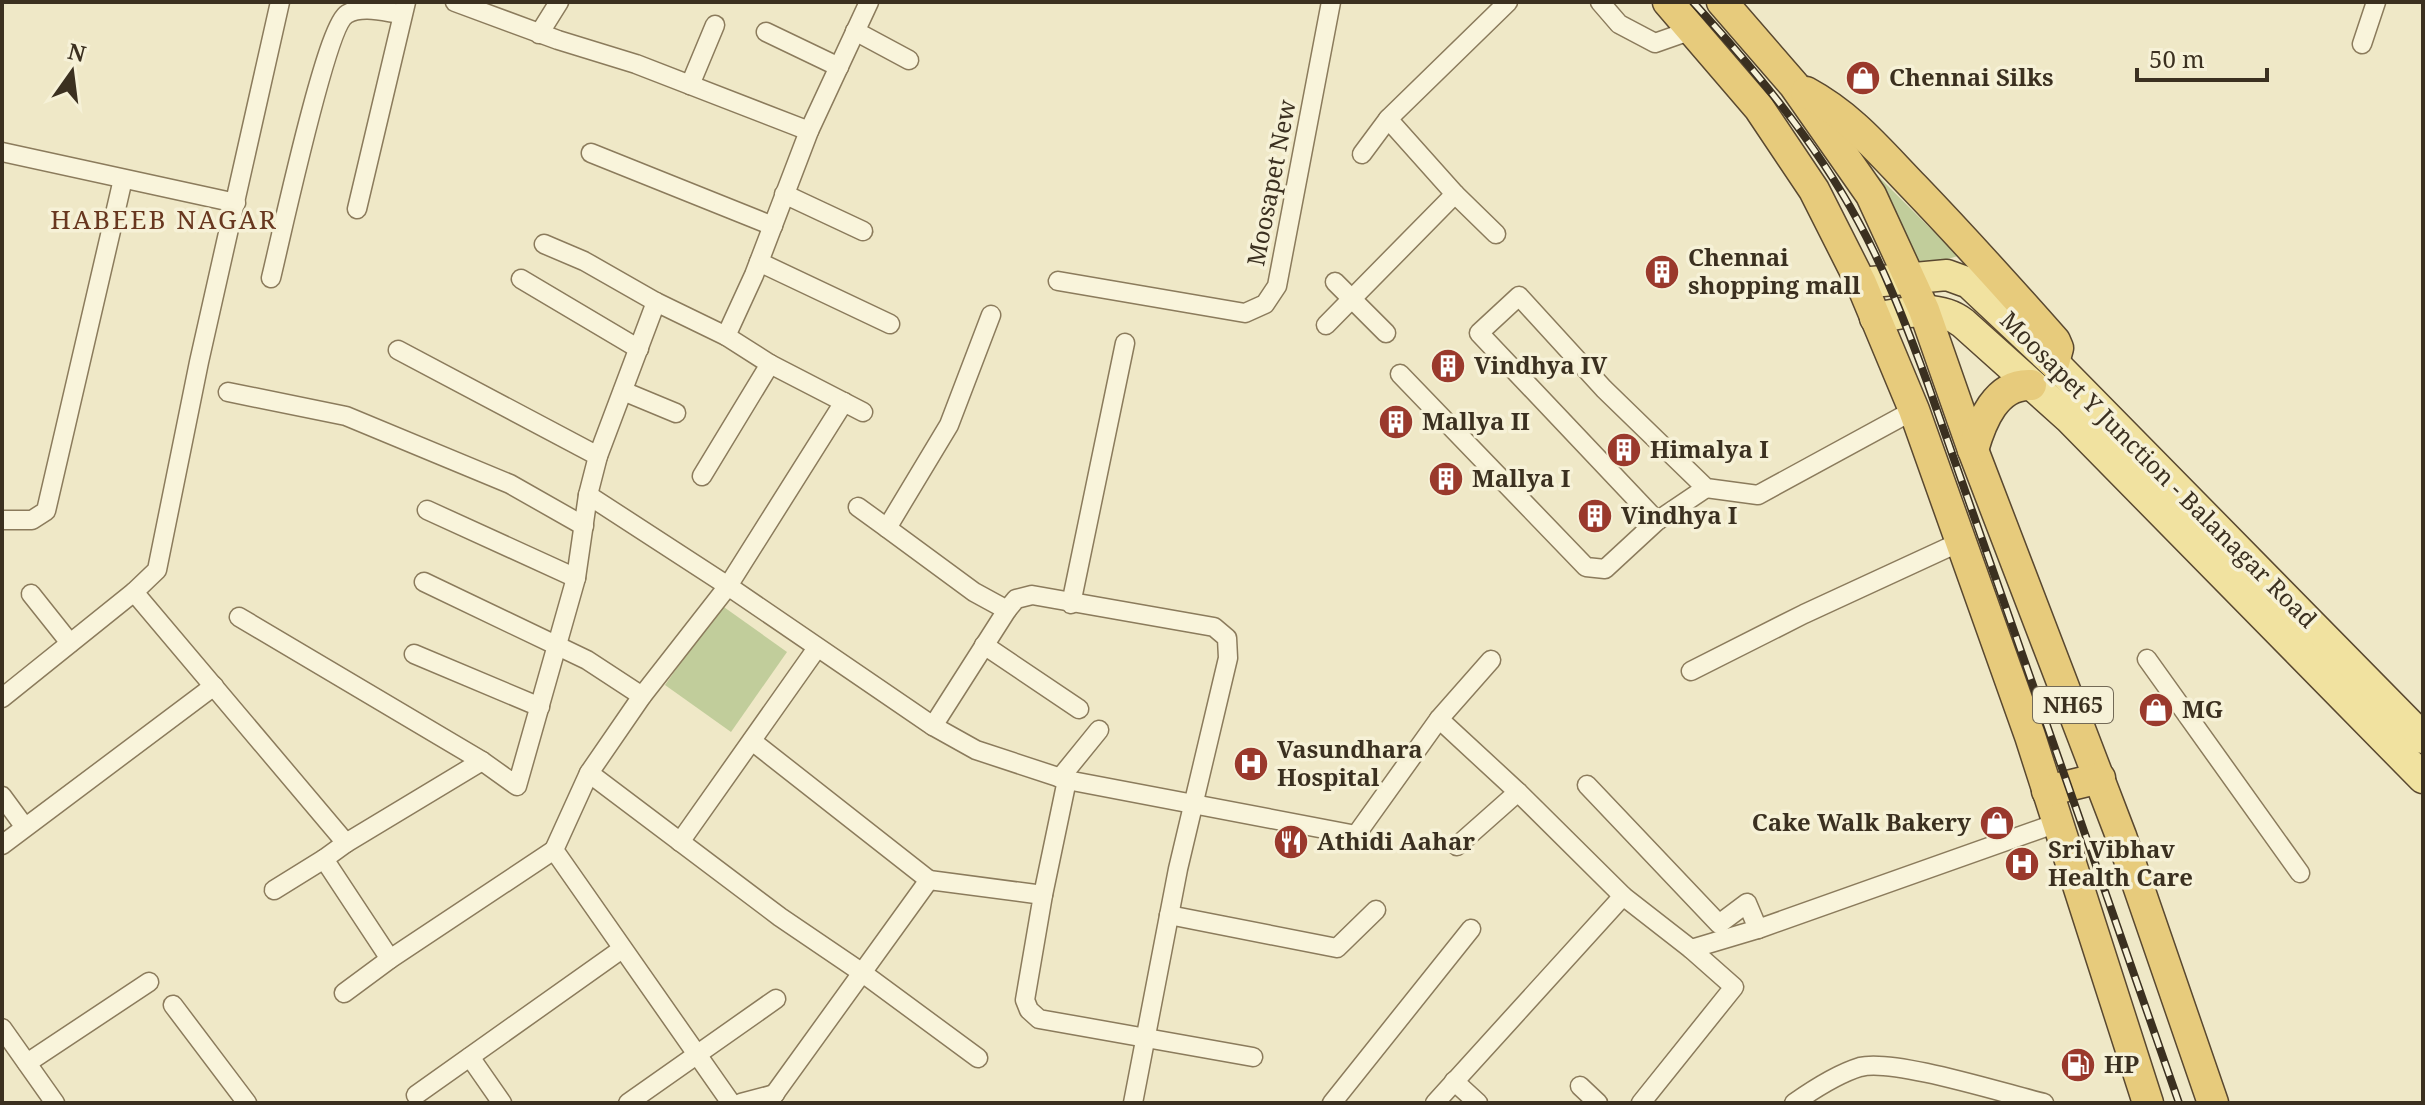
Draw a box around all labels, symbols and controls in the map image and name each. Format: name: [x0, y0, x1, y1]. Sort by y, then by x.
north arrow: [32, 32, 112, 112]
scale bar: [2137, 32, 2267, 82]
text: N: [65, 35, 89, 68]
text: 50 m: [2149, 42, 2205, 75]
shop icon: Chennai Silks: [1844, 59, 1882, 97]
place label: Chennai Silks: [1889, 60, 2054, 93]
street label: Moosapet New: [1238, 96, 1303, 269]
district label: HABEEB NAGAR: [50, 201, 278, 237]
place label: Chennai shopping mall: [1688, 240, 1861, 301]
building icon: Chennai shopping mall: [1643, 253, 1681, 291]
street label: Moosapet Y Junction - Balanagar Road: [1993, 303, 2325, 635]
building icon: Vindhya IV: [1429, 347, 1467, 385]
place label: Vindhya IV: [1474, 348, 1607, 381]
building icon: Mallya II: [1377, 403, 1415, 441]
place label: Mallya II: [1422, 404, 1530, 437]
building icon: Himalya I: [1605, 431, 1643, 469]
place label: Himalya I: [1650, 432, 1769, 465]
building icon: Mallya I: [1427, 460, 1465, 498]
place label: Mallya I: [1472, 461, 1570, 494]
building icon: Vindhya I: [1576, 497, 1614, 535]
place label: Vindhya I: [1621, 498, 1737, 531]
road number: NH65: [2033, 687, 2113, 723]
shop icon: MG: [2137, 691, 2175, 729]
place label: MG: [2182, 692, 2223, 725]
place label: Vasundhara Hospital: [1277, 732, 1423, 793]
hospital icon: Vasundhara Hospital: [1232, 745, 1270, 783]
shop icon: Cake Walk Bakery: [1978, 804, 2016, 842]
place label: Cake Walk Bakery: [1752, 805, 1971, 838]
restaurant icon: Athidi Aahar: [1272, 823, 1310, 861]
place label: Athidi Aahar: [1317, 824, 1475, 857]
place label: Sri Vibhav Health Care: [2048, 832, 2193, 893]
hospital icon: Sri Vibhav Health Care: [2003, 845, 2041, 883]
fuel station icon: HP: [2059, 1046, 2097, 1084]
place label: HP: [2104, 1047, 2139, 1080]

